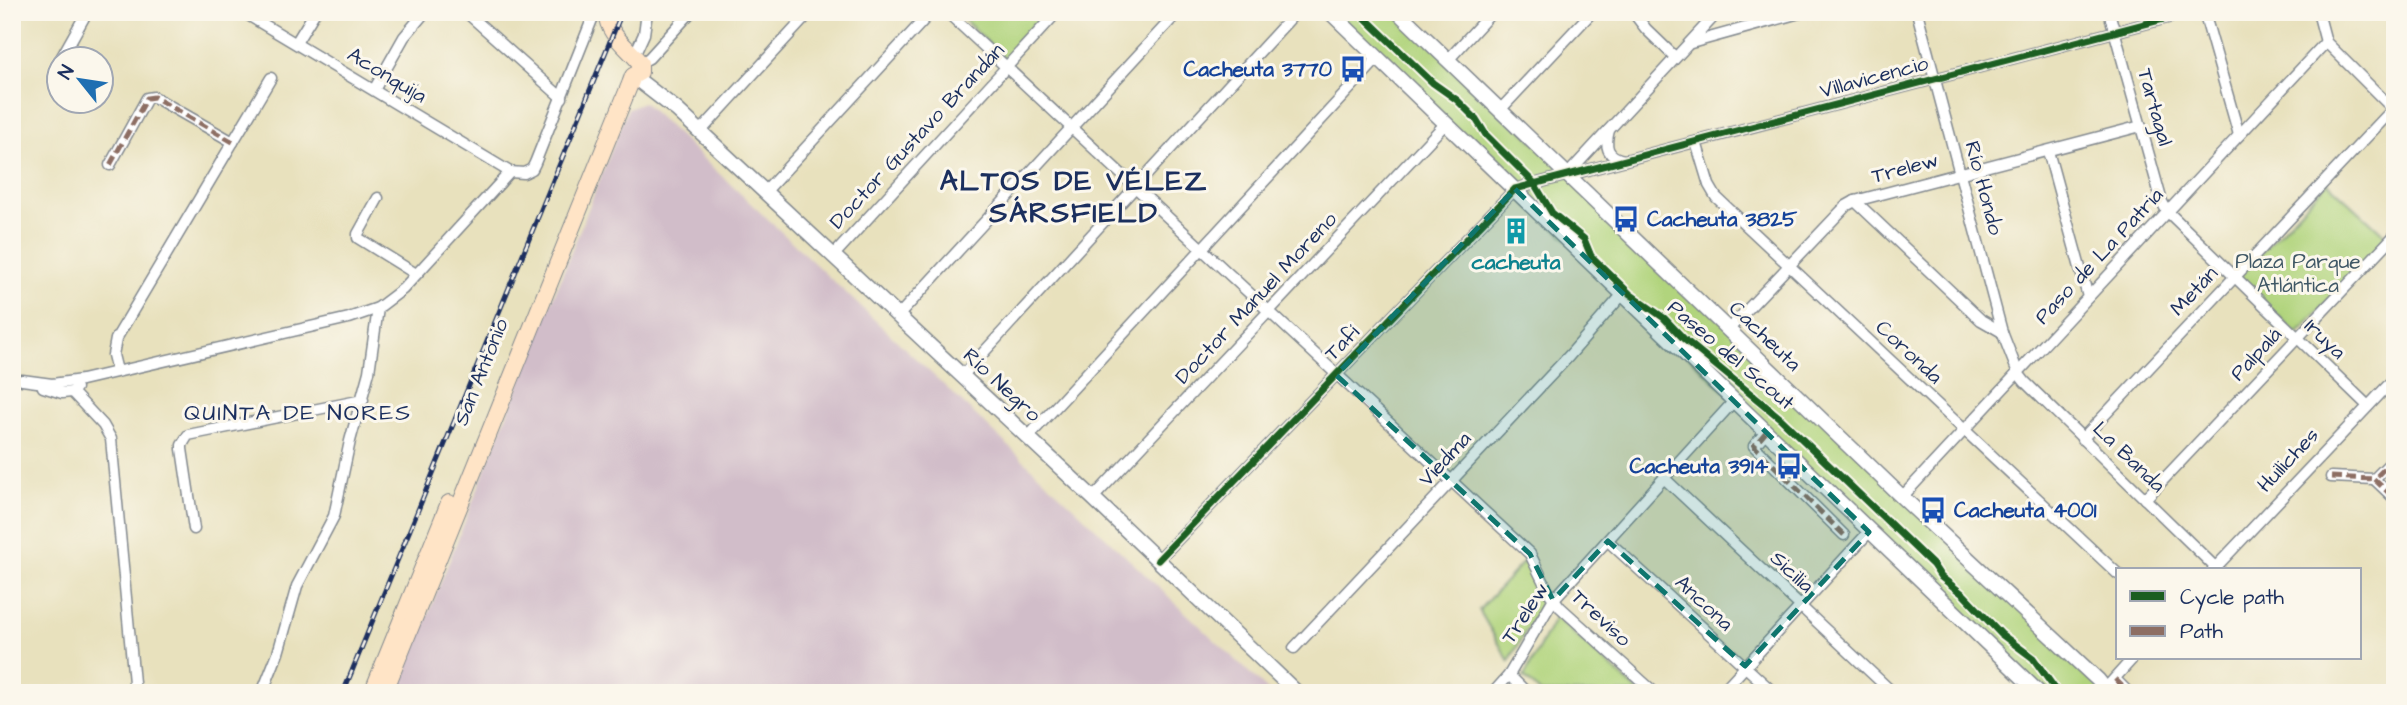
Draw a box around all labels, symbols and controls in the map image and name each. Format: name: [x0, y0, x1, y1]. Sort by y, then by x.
street label: Doctor Gustavo Brandán: [823, 37, 1011, 235]
street label: Aconquija: [342, 40, 432, 110]
north arrow: [46, 46, 116, 116]
street label: Villavicencio: [1817, 49, 1932, 105]
bus stop icon: Cacheuta 3770: [1338, 54, 1368, 84]
place label: Cacheuta 3770: [1183, 55, 1332, 84]
text: N: [52, 60, 81, 84]
street label: Tartagal: [2128, 65, 2180, 150]
street label: Río Hondo: [1958, 138, 2010, 238]
street label: Trelew: [1869, 145, 1941, 191]
district label: ALTOS DE VÉLEZ SÁRSFIELD: [940, 162, 1208, 233]
street label: Paso de La Patria: [2028, 181, 2170, 331]
bus stop icon: Cacheuta 3825: [1611, 204, 1641, 234]
street label: Doctor Manuel Moreno: [1168, 205, 1344, 390]
place label: Cacheuta 3825: [1647, 205, 1798, 234]
building icon: cacheuta: [1501, 216, 1531, 246]
park label: Plaza Parque Atlántica: [2235, 247, 2361, 300]
place label: cacheuta: [1472, 248, 1561, 277]
street label: Metán: [2163, 260, 2225, 322]
street label: Paseo del Scout: [1661, 293, 1801, 417]
street label: Cacheuta: [1722, 294, 1808, 378]
street label: Iruya: [2296, 312, 2352, 368]
street label: Coronda: [1869, 313, 1949, 391]
street label: San Antonio: [446, 314, 516, 430]
street label: Tafí: [1318, 318, 1367, 367]
street label: Palpalá: [2224, 321, 2289, 388]
street label: Río Negro: [955, 341, 1048, 430]
district label: QUINTA DE NORES: [184, 397, 412, 429]
street label: La Banda: [2086, 415, 2172, 499]
street label: Huiliches: [2251, 421, 2325, 499]
street label: Viedma: [1412, 425, 1478, 493]
bus stop icon: Cacheuta 3914: [1774, 451, 1804, 481]
place label: Cacheuta 3914: [1630, 452, 1769, 481]
bus stop icon: Cacheuta 4001: [1918, 495, 1948, 525]
place label: Cacheuta 4001: [1954, 496, 2097, 525]
street label: Sicilia: [1764, 544, 1821, 600]
street label: Ancona: [1668, 568, 1740, 638]
legend: [2116, 568, 2362, 660]
street label: Trelew: [1494, 577, 1556, 649]
street label: Treviso: [1565, 583, 1638, 653]
text: Cycle path: [2180, 583, 2285, 614]
text: Path: [2180, 617, 2224, 646]

